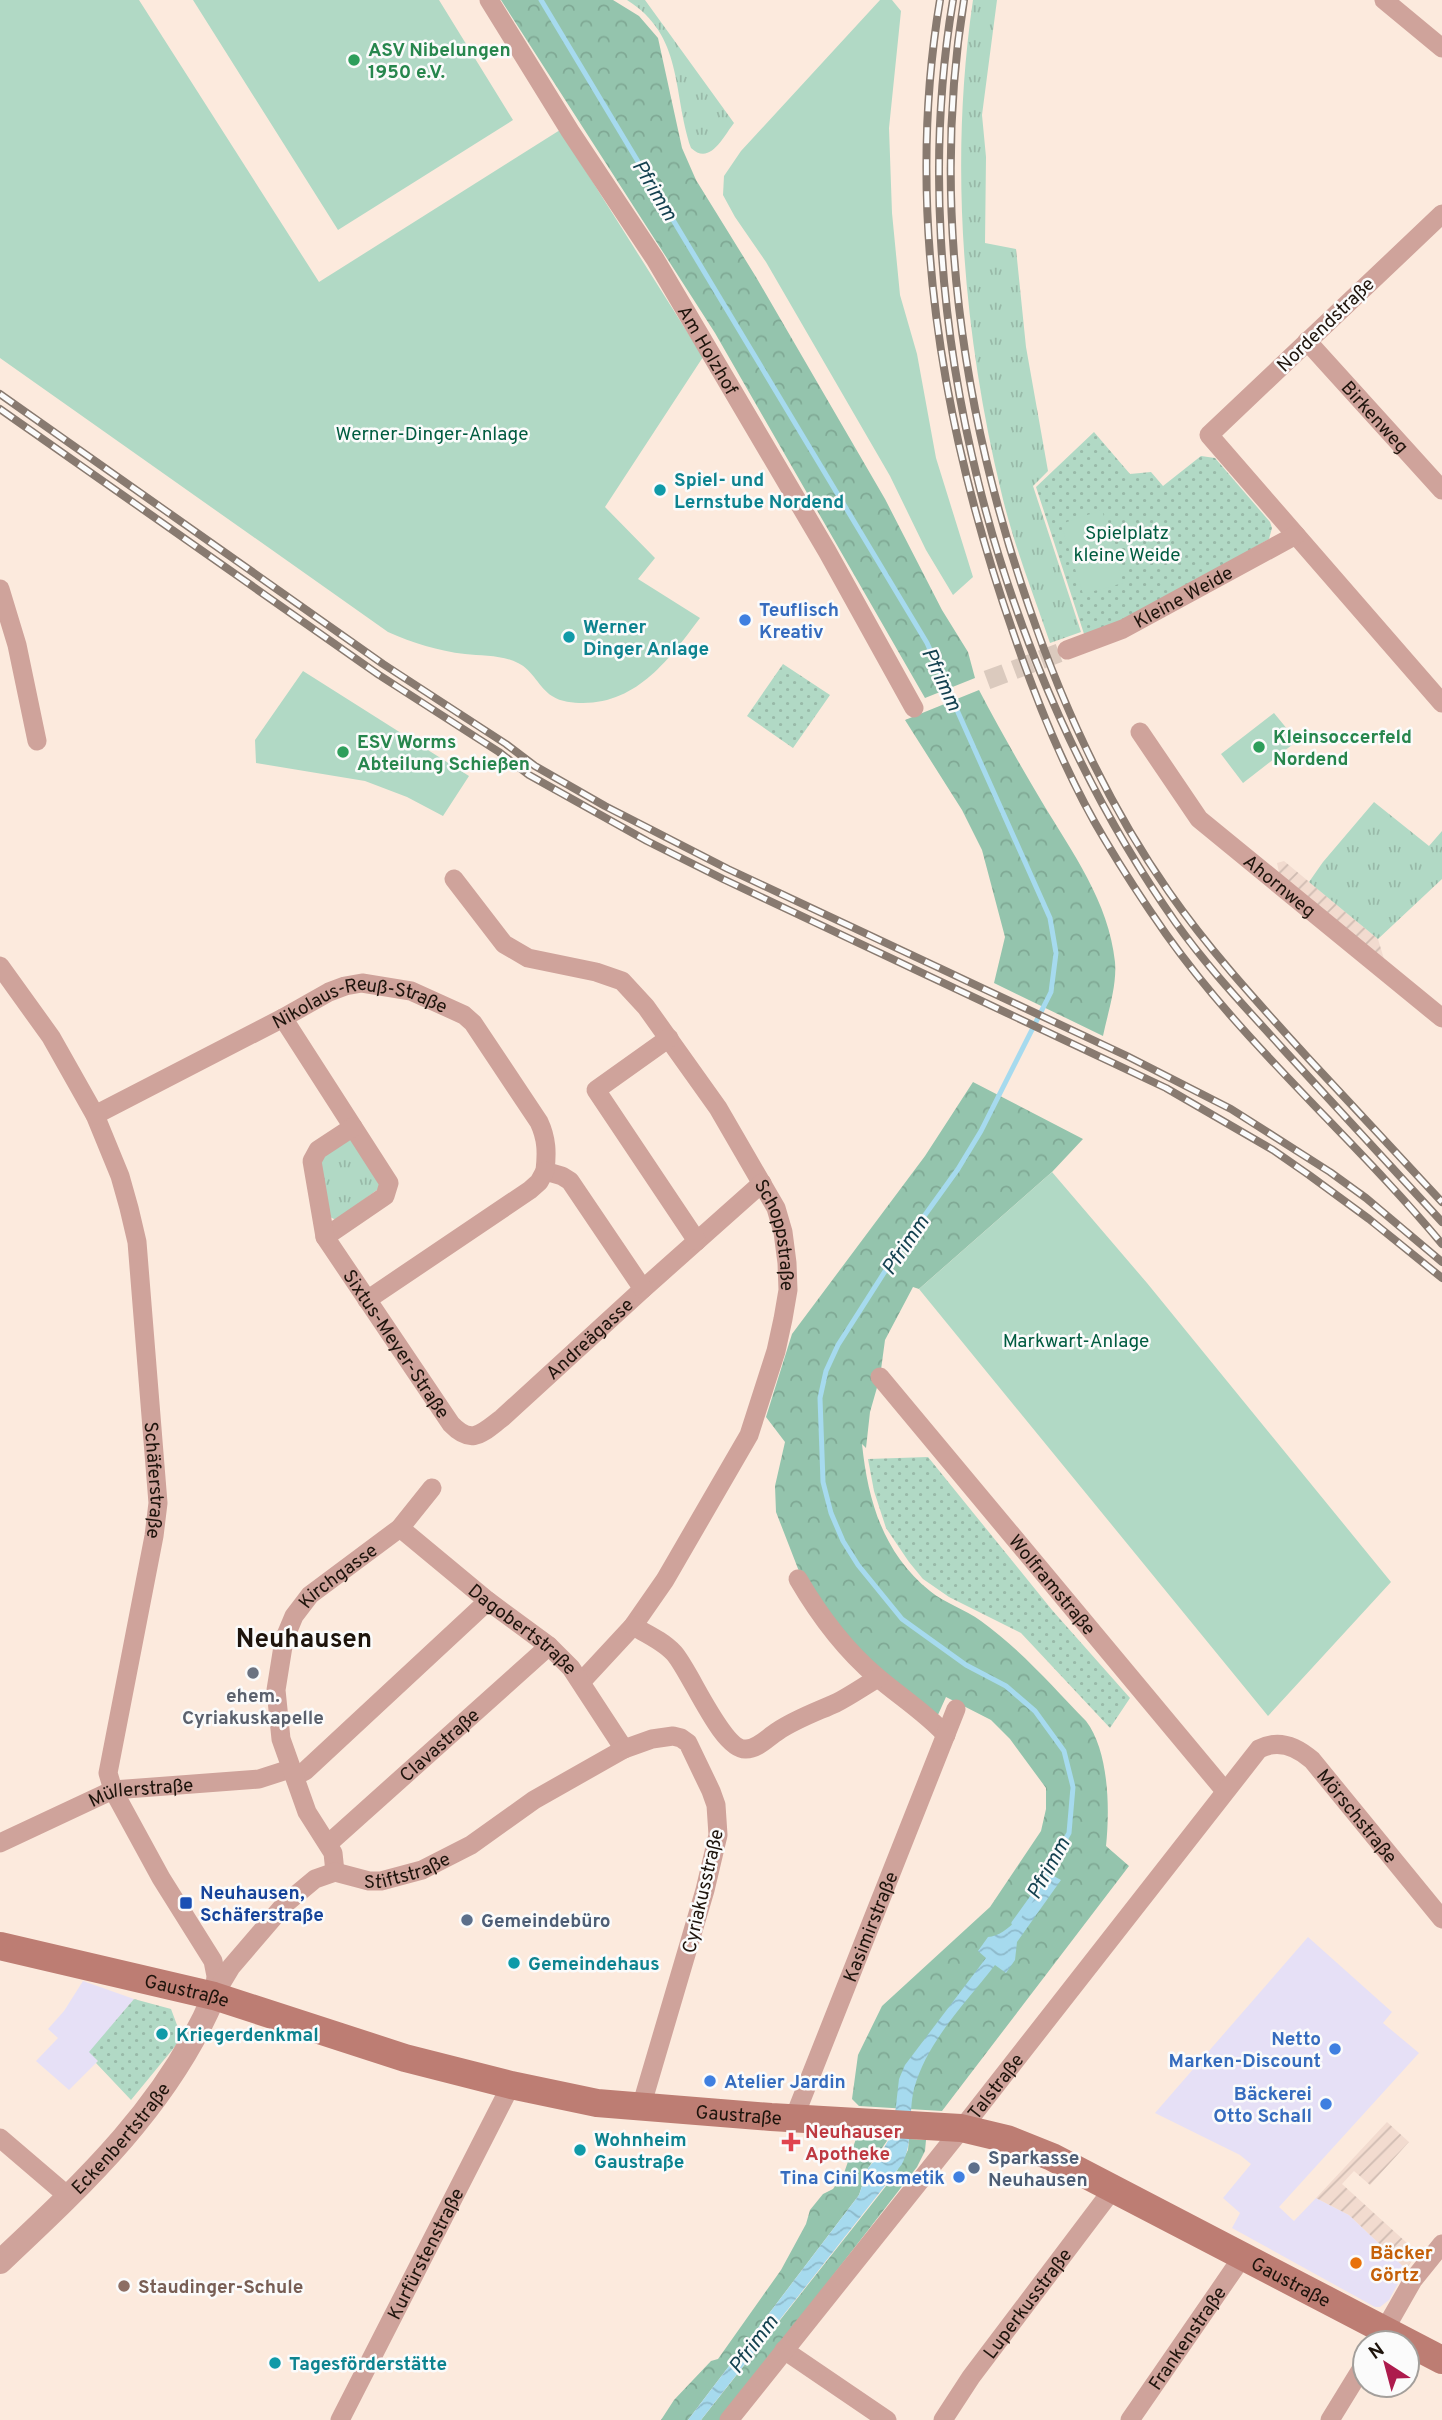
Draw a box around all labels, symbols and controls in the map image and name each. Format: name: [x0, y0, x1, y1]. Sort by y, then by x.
place label: ASV Nibelungen 1950 e.V.: [368, 39, 511, 85]
marker: ASV Nibelungen 1950 e.V.: [346, 52, 362, 68]
water label: Pfrimm: [625, 155, 683, 227]
street label: Nordendstraße: [1273, 273, 1380, 378]
street label: Am Holzhof: [671, 302, 743, 400]
street label: Birkenweg: [1335, 377, 1413, 459]
park label: Werner-Dinger-Anlage: [336, 423, 528, 447]
place label: Spiel- und Lernstube Nordend: [674, 469, 844, 515]
marker: Spiel- und Lernstube Nordend: [652, 482, 668, 498]
park label: Spielplatz kleine Weide: [1074, 522, 1180, 568]
street label: Kleine Weide: [1130, 562, 1238, 635]
place label: Teuflisch Kreativ: [759, 599, 839, 645]
marker: Teuflisch Kreativ: [737, 612, 753, 628]
place label: Werner Dinger Anlage: [583, 616, 709, 662]
marker: Werner Dinger Anlage: [561, 629, 577, 645]
water label: Pfrimm: [914, 644, 967, 716]
place label: Kleinsoccerfeld Nordend: [1273, 726, 1412, 772]
place label: ESV Worms Abteilung Schießen: [357, 731, 530, 777]
marker: Kleinsoccerfeld Nordend: [1251, 739, 1267, 755]
marker: ESV Worms Abteilung Schießen: [335, 744, 351, 760]
street label: Ahornweg: [1238, 850, 1320, 924]
street label: Nikolaus-Reuß-Straße: [269, 972, 451, 1035]
street label: Schoppstraße: [748, 1175, 798, 1292]
water label: Pfrimm: [876, 1210, 937, 1281]
street label: Sixtus-Meyer-Straße: [336, 1266, 454, 1424]
street label: Andreägasse: [542, 1294, 639, 1386]
park label: Markwart-Anlage: [1003, 1330, 1149, 1354]
street label: Schäferstraße: [137, 1421, 168, 1540]
street label: Wolframstraße: [1002, 1530, 1100, 1641]
street label: Kirchgasse: [294, 1539, 383, 1614]
street label: Dagobertstraße: [462, 1579, 581, 1681]
district label: Neuhausen: [236, 1624, 372, 1657]
marker: ehem. Cyriakuskapelle: [245, 1665, 261, 1681]
place label: ehem. Cyriakuskapelle: [182, 1685, 324, 1731]
street label: Clavastraße: [395, 1704, 485, 1788]
street label: Mörschstraße: [1310, 1765, 1402, 1869]
street label: Müllerstraße: [85, 1774, 194, 1814]
street label: Cyriakusstraße: [678, 1827, 730, 1956]
water label: Pfrimm: [1021, 1832, 1078, 1905]
street label: Stiftstraße: [364, 1848, 455, 1895]
street label: Kasimirstraße: [839, 1868, 904, 1986]
place label: Neuhausen, Schäferstraße: [200, 1882, 324, 1928]
marker: Neuhausen, Schäferstraße: [178, 1895, 194, 1911]
place label: Gemeindebüro: [481, 1910, 611, 1934]
marker: Gemeindebüro: [459, 1912, 475, 1928]
place label: Gemeindehaus: [528, 1953, 660, 1977]
marker: Gemeindehaus: [506, 1955, 522, 1971]
street label: Gaustraße: [142, 1970, 232, 2014]
place label: Kriegerdenkmal: [176, 2024, 319, 2048]
marker: Kriegerdenkmal: [154, 2026, 170, 2042]
place label: Netto Marken-Discount: [1169, 2028, 1321, 2074]
marker: Netto Marken-Discount: [1327, 2041, 1343, 2057]
street label: Talstraße: [963, 2049, 1030, 2125]
place label: Atelier Jardin: [724, 2071, 846, 2095]
marker: Atelier Jardin: [702, 2073, 718, 2089]
street label: Eckenbertstraße: [67, 2079, 177, 2200]
place label: Bäckerei Otto Schall: [1213, 2083, 1312, 2129]
marker: Bäckerei Otto Schall: [1318, 2096, 1334, 2112]
street label: Gaustraße: [694, 2101, 783, 2132]
place label: Neuhauser Apotheke: [805, 2121, 901, 2167]
place label: Wohnheim Gaustraße: [594, 2129, 687, 2175]
marker: Neuhauser Apotheke: [783, 2134, 799, 2150]
marker: Wohnheim Gaustraße: [572, 2142, 588, 2158]
place label: Sparkasse Neuhausen: [988, 2147, 1088, 2193]
marker: Sparkasse Neuhausen: [966, 2160, 982, 2176]
place label: Tina Cini Kosmetik: [780, 2167, 945, 2191]
marker: Tina Cini Kosmetik: [951, 2169, 967, 2185]
street label: Kurfürstenstraße: [383, 2184, 470, 2324]
place label: Bäcker Görtz: [1370, 2242, 1433, 2288]
street label: Luperkusstraße: [979, 2244, 1078, 2364]
street label: Gaustraße: [1246, 2253, 1334, 2314]
marker: Bäcker Görtz: [1348, 2255, 1364, 2271]
place label: Staudinger-Schule: [138, 2276, 303, 2300]
marker: Staudinger-Schule: [116, 2278, 132, 2294]
street label: Frankenstraße: [1144, 2282, 1233, 2395]
water label: Pfrimm: [723, 2309, 786, 2380]
north arrow: [1351, 2329, 1421, 2399]
text: N: [1365, 2338, 1390, 2366]
place label: Tagesförderstätte: [289, 2353, 447, 2377]
marker: Tagesförderstätte: [267, 2355, 283, 2371]

